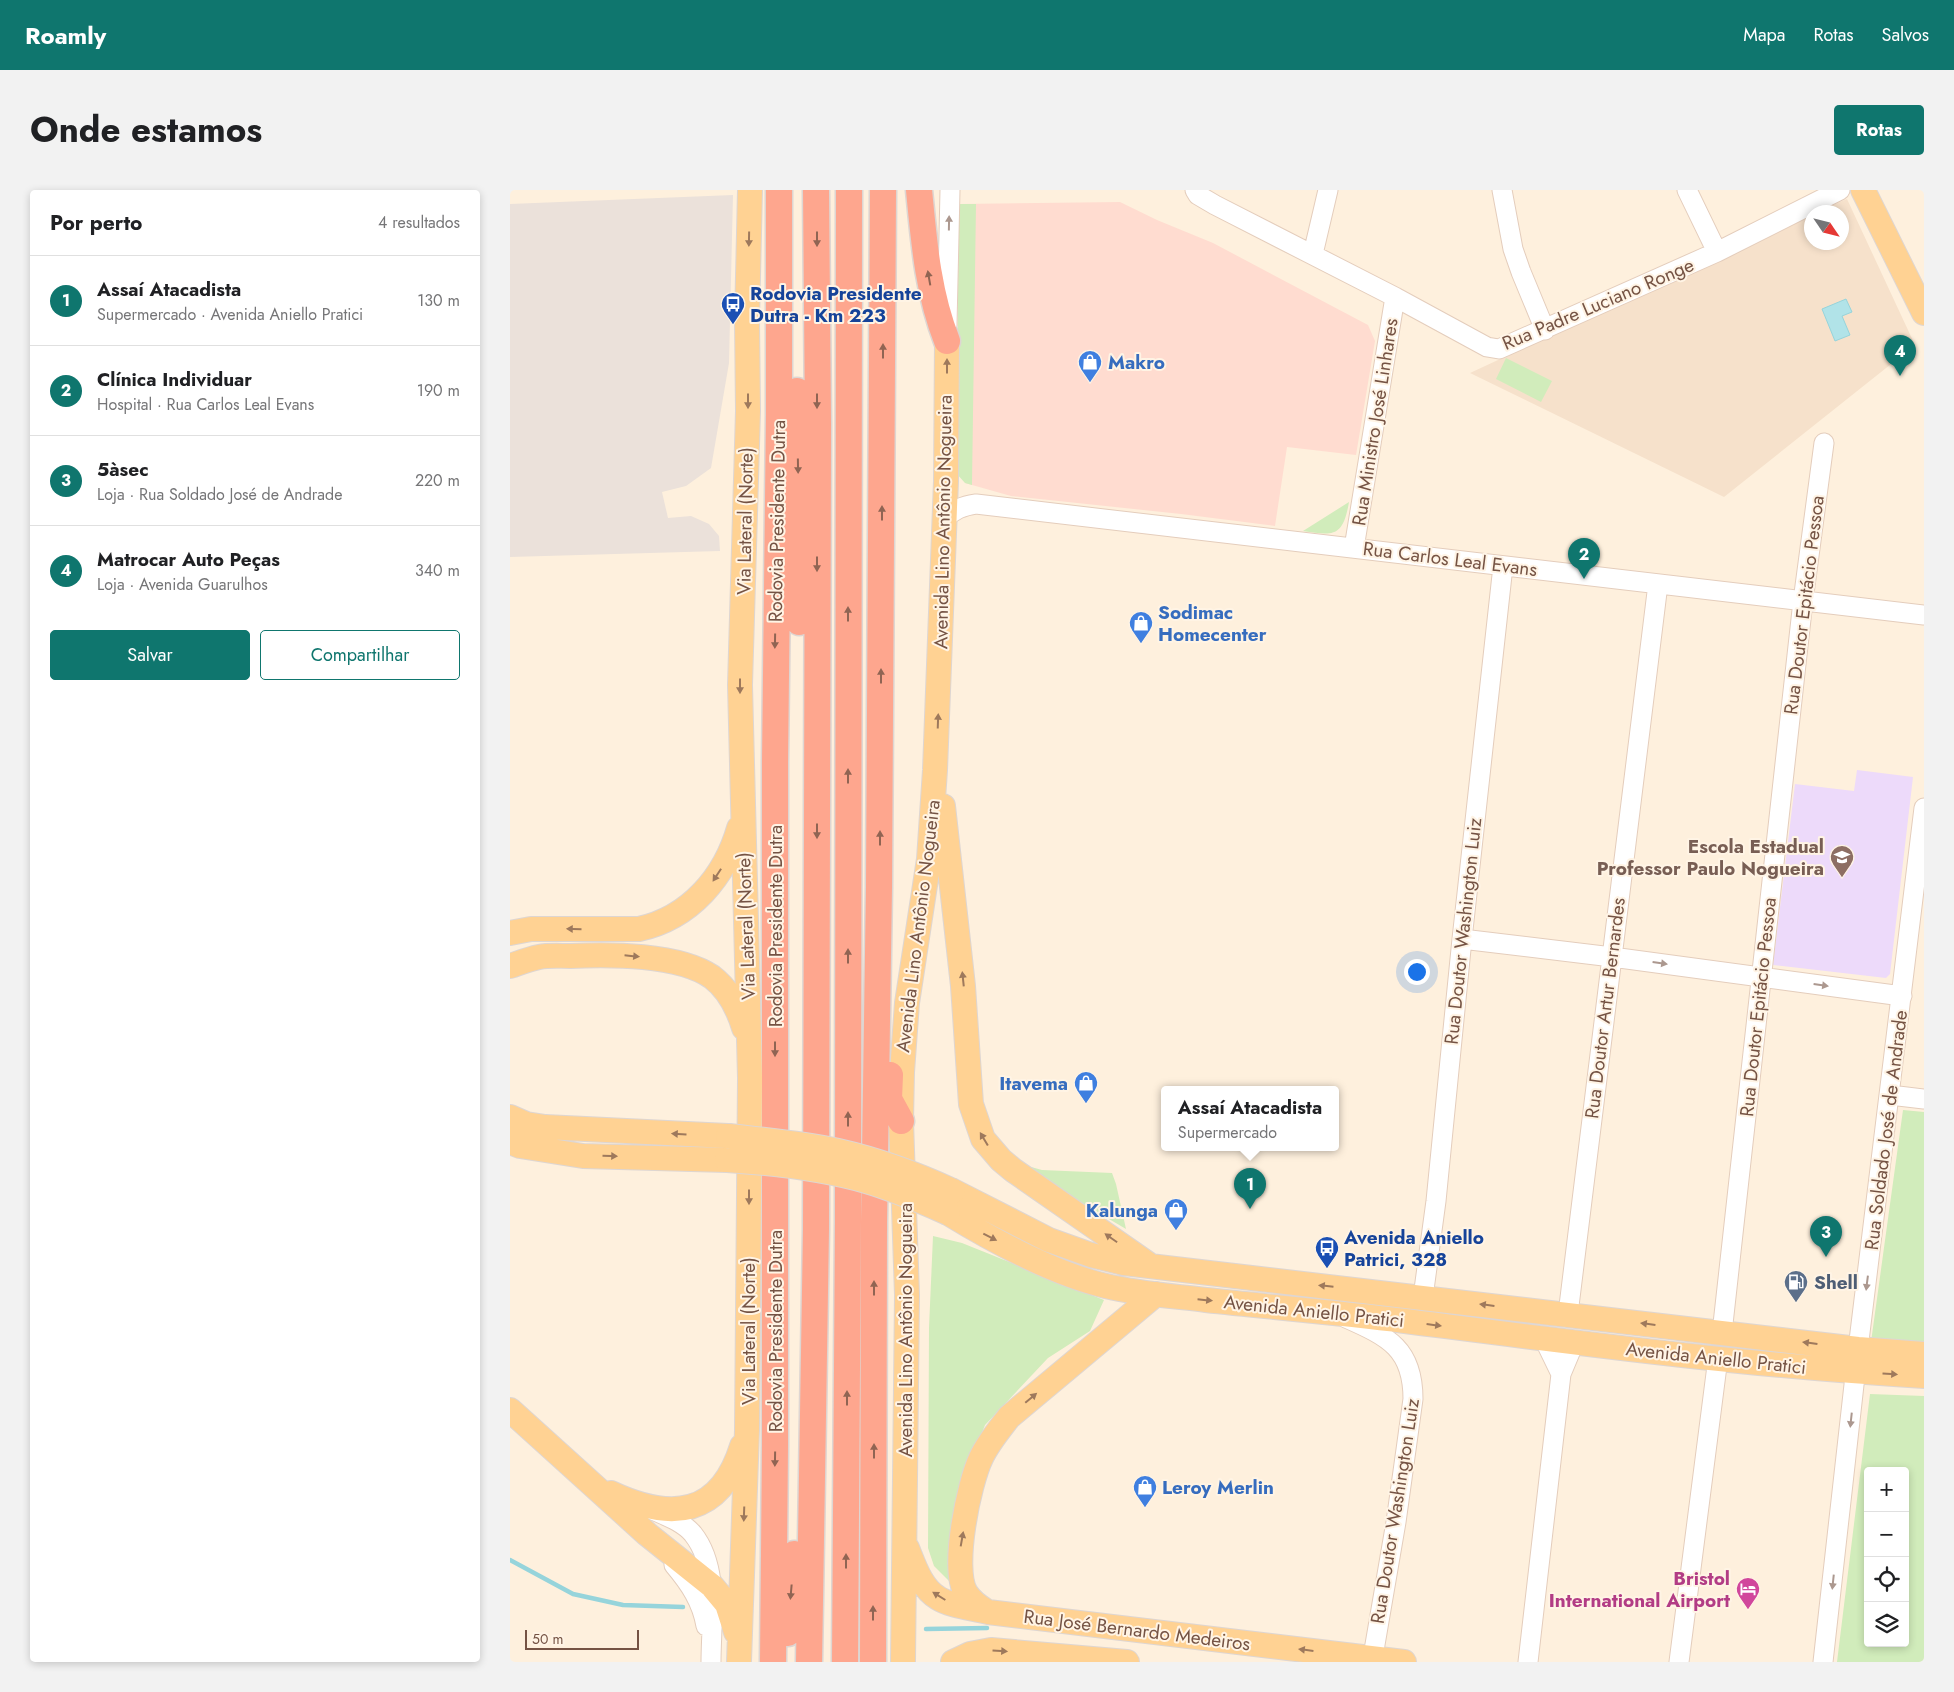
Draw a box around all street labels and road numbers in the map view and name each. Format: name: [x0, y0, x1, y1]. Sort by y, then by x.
street label: Rua Padre Luciano Ronge: [1498, 251, 1698, 357]
street label: Rua Ministro José Linhares: [1345, 316, 1405, 528]
street label: Avenida Lino Antônio Nogueira: [927, 395, 959, 649]
street label: Rodovia Presidente Dutra: [762, 420, 792, 622]
street label: Via Lateral (Norte): [730, 447, 760, 595]
street label: Rua Doutor Epitácio Pessoa: [1777, 494, 1831, 716]
street label: Rua Carlos Leal Evans: [1361, 535, 1539, 583]
street label: Avenida Lino Antônio Nogueira: [889, 798, 947, 1054]
street label: Rua Doutor Washington Luiz: [1438, 816, 1488, 1046]
street label: Rodovia Presidente Dutra: [762, 825, 789, 1027]
street label: Via Lateral (Norte): [730, 852, 762, 1000]
street label: Rua Doutor Artur Bernardes: [1578, 896, 1632, 1120]
street label: Rua Doutor Epitácio Pessoa: [1733, 896, 1783, 1118]
street label: Rua Soldado José de Andrade: [1858, 1008, 1914, 1251]
street label: Avenida Lino Antônio Nogueira: [892, 1203, 919, 1457]
street label: Rodovia Presidente Dutra: [762, 1230, 789, 1432]
street label: Via Lateral (Norte): [735, 1257, 762, 1405]
street label: Avenida Aniello Pratici: [1222, 1288, 1406, 1334]
street label: Avenida Aniello Pratici: [1624, 1335, 1808, 1381]
street label: Rua Doutor Washington Luiz: [1364, 1396, 1426, 1626]
street label: Rua José Bernardo Medeiros: [1022, 1603, 1252, 1657]

